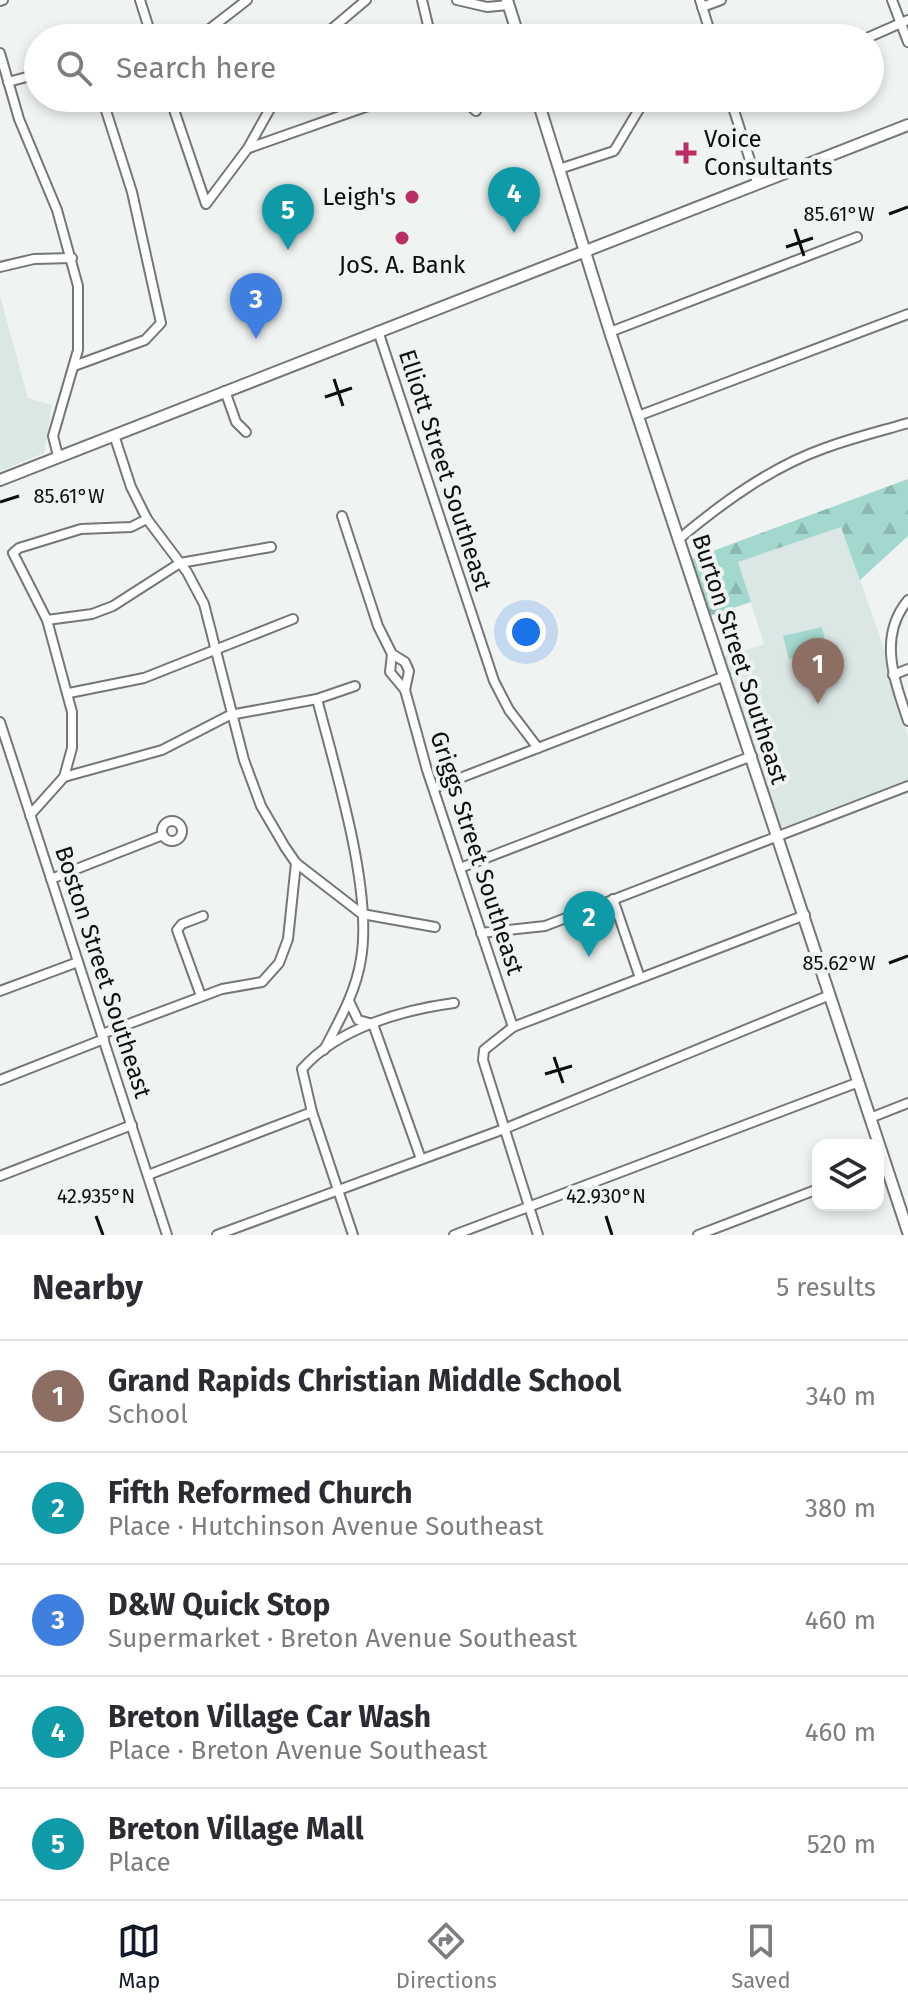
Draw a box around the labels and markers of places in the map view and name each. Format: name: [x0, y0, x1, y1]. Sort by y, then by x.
place label: Voice Consultants: [704, 125, 833, 181]
marker: Voice Consultants: [675, 142, 697, 164]
pin: 4: [488, 167, 540, 233]
place label: Leigh's: [322, 183, 396, 211]
pin: 5: [262, 184, 314, 250]
marker: Leigh's: [403, 188, 421, 206]
marker: JoS. A. Bank: [393, 229, 411, 247]
place label: JoS. A. Bank: [339, 251, 466, 279]
pin: 3: [230, 273, 282, 339]
pin: 1: [792, 638, 844, 704]
pin: 2: [563, 891, 615, 957]

